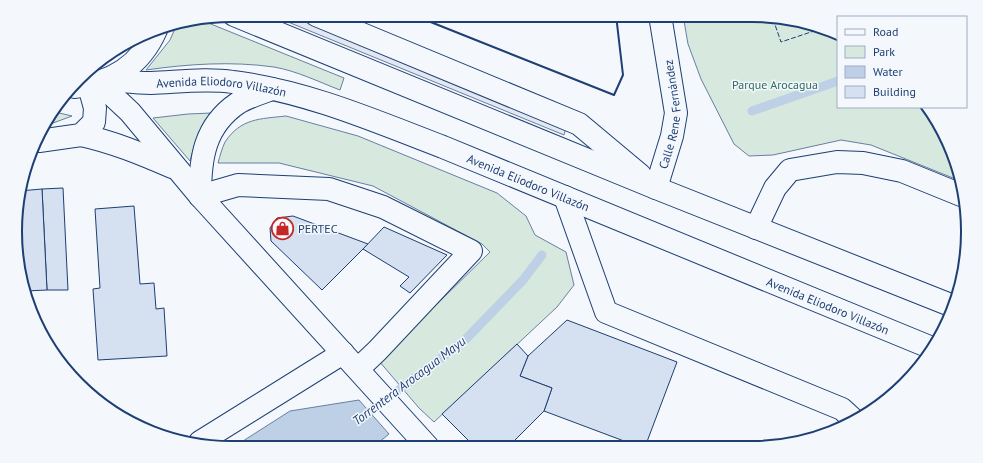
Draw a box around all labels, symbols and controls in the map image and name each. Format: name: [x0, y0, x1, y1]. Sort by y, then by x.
legend: [837, 16, 967, 108]
text: Road: [873, 24, 898, 39]
text: Park: [873, 44, 895, 59]
street label: Calle Rene Fernández: [655, 59, 683, 171]
text: Water: [873, 64, 903, 79]
street label: Avenida Eliodoro Villazón: [156, 73, 288, 99]
park label: Parque Arocagua: [732, 77, 818, 92]
text: Building: [873, 84, 916, 99]
street label: Avenida Eliodoro Villazón: [465, 150, 592, 214]
shop icon: PERTEC: [269, 215, 295, 241]
place label: PERTEC: [298, 221, 338, 236]
street label: Avenida Eliodoro Villazón: [765, 273, 891, 337]
water label: Torrentera Arocagua Mayu: [349, 333, 469, 429]

